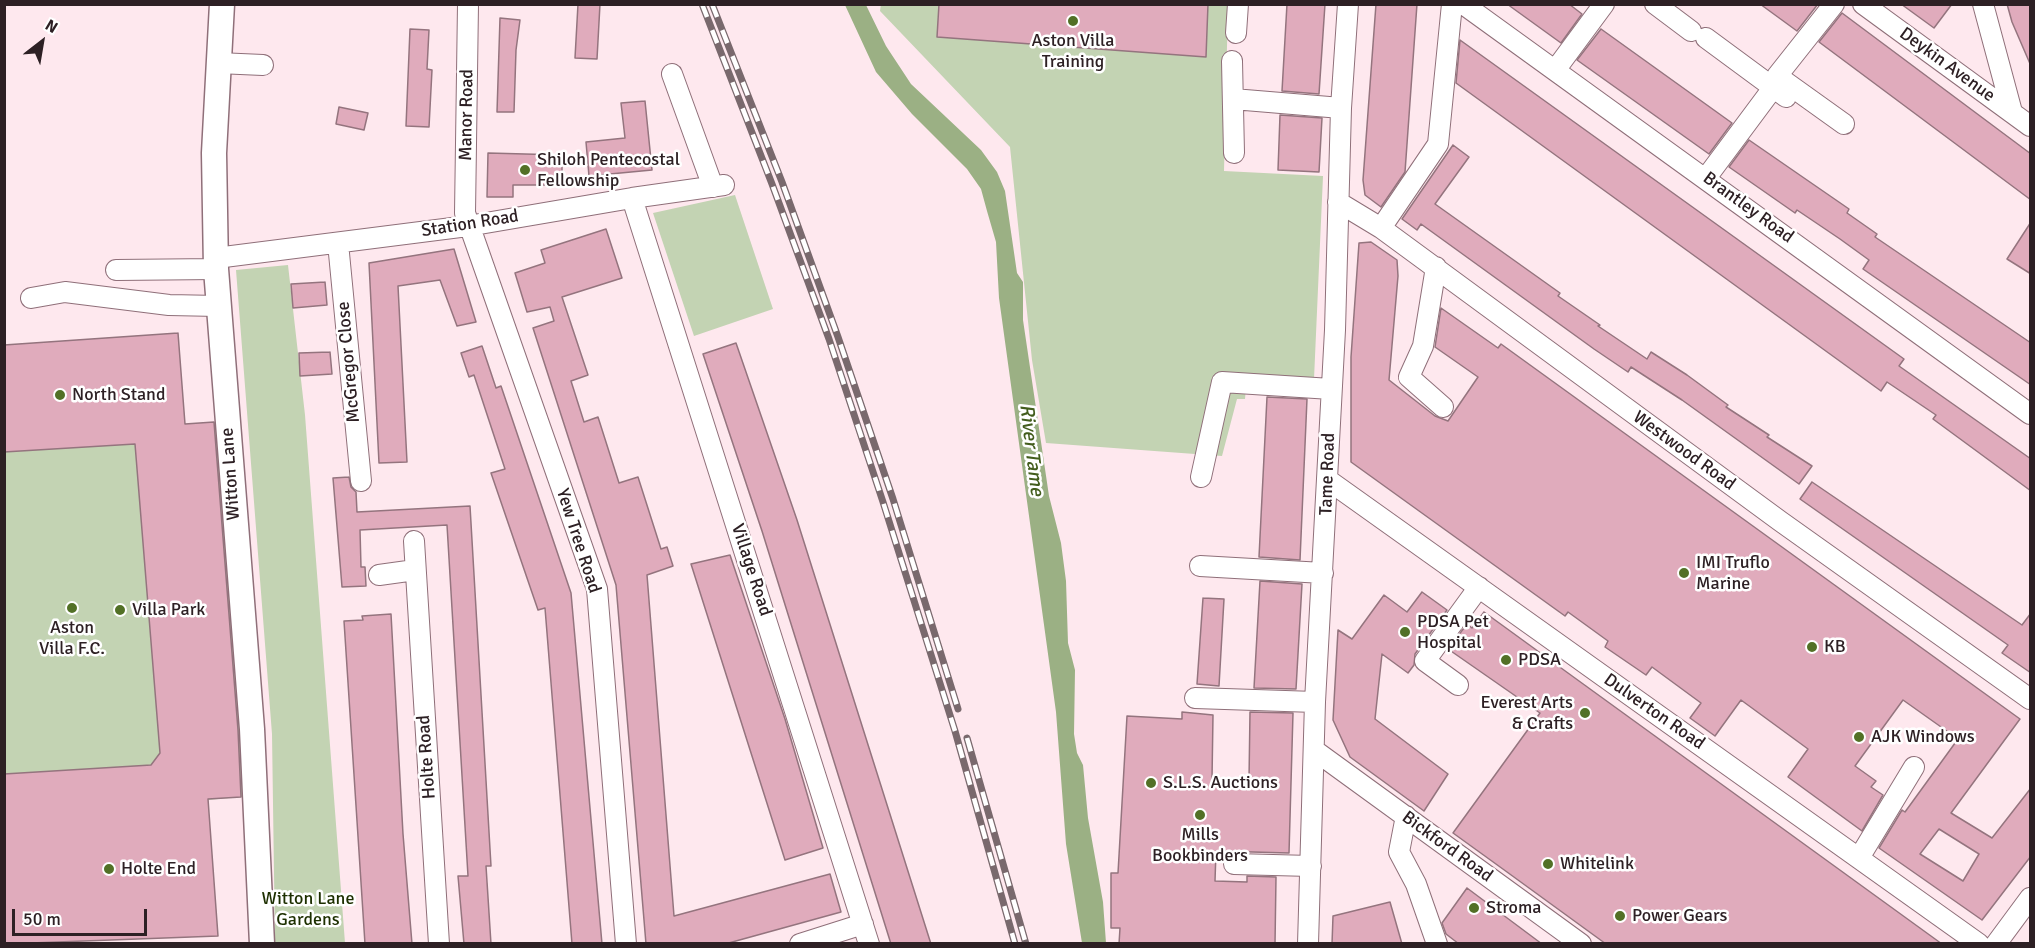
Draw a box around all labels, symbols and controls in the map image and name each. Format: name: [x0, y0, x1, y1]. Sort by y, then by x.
north arrow: [12, 12, 72, 72]
marker: Aston Villa Training: [1066, 14, 1080, 28]
text: N: [41, 15, 61, 38]
street label: Deykin Avenue: [1895, 23, 1999, 107]
place label: Aston Villa Training: [1032, 30, 1114, 72]
street label: Manor Road: [455, 69, 479, 161]
place label: Shiloh Pentecostal Fellowship: [537, 149, 680, 192]
marker: Shiloh Pentecostal Fellowship: [518, 163, 532, 177]
street label: Brantley Road: [1698, 168, 1798, 248]
street label: Station Road: [420, 206, 520, 242]
street label: McGregor Close: [333, 301, 365, 423]
place label: North Stand: [72, 384, 165, 406]
marker: North Stand: [53, 388, 67, 402]
water label: River Tame: [1013, 403, 1049, 497]
street label: Westwood Road: [1629, 407, 1739, 495]
street label: Witton Lane: [217, 427, 245, 521]
street label: Tame Road: [1316, 432, 1340, 516]
street label: Yew Tree Road: [551, 486, 605, 596]
street label: Village Road: [726, 521, 776, 619]
place label: IMI Truflo Marine: [1696, 552, 1770, 594]
marker: IMI Truflo Marine: [1677, 566, 1691, 580]
place label: Villa Park: [132, 599, 205, 621]
marker: Aston Villa F.C.: [65, 601, 79, 615]
marker: Villa Park: [113, 603, 127, 617]
place label: PDSA Pet Hospital: [1417, 611, 1489, 654]
place label: Aston Villa F.C.: [39, 617, 105, 660]
marker: PDSA Pet Hospital: [1398, 625, 1412, 639]
place label: KB: [1824, 636, 1846, 658]
marker: KB: [1805, 640, 1819, 654]
place label: PDSA: [1518, 649, 1561, 671]
marker: PDSA: [1499, 653, 1513, 667]
street label: Dulverton Road: [1599, 669, 1709, 755]
place label: Everest Arts & Crafts: [1481, 692, 1573, 734]
marker: Everest Arts & Crafts: [1578, 706, 1592, 720]
street label: Holte Road: [413, 714, 441, 800]
place label: AJK Windows: [1871, 726, 1975, 748]
marker: AJK Windows: [1852, 730, 1866, 744]
place label: S.L.S. Auctions: [1163, 772, 1278, 794]
marker: S.L.S. Auctions: [1144, 776, 1158, 790]
street label: Bickford Road: [1397, 807, 1497, 887]
marker: Mills Bookbinders: [1193, 808, 1207, 822]
place label: Mills Bookbinders: [1152, 824, 1248, 866]
place label: Whitelink: [1560, 853, 1634, 875]
marker: Whitelink: [1541, 857, 1555, 871]
place label: Holte End: [121, 858, 196, 880]
marker: Holte End: [102, 862, 116, 876]
park label: Witton Lane Gardens: [262, 888, 354, 930]
scale bar: [15, 897, 150, 935]
place label: Stroma: [1486, 897, 1541, 919]
marker: Stroma: [1467, 901, 1481, 915]
place label: Power Gears: [1632, 905, 1727, 927]
text: 50 m: [23, 908, 61, 930]
marker: Power Gears: [1613, 909, 1627, 923]

